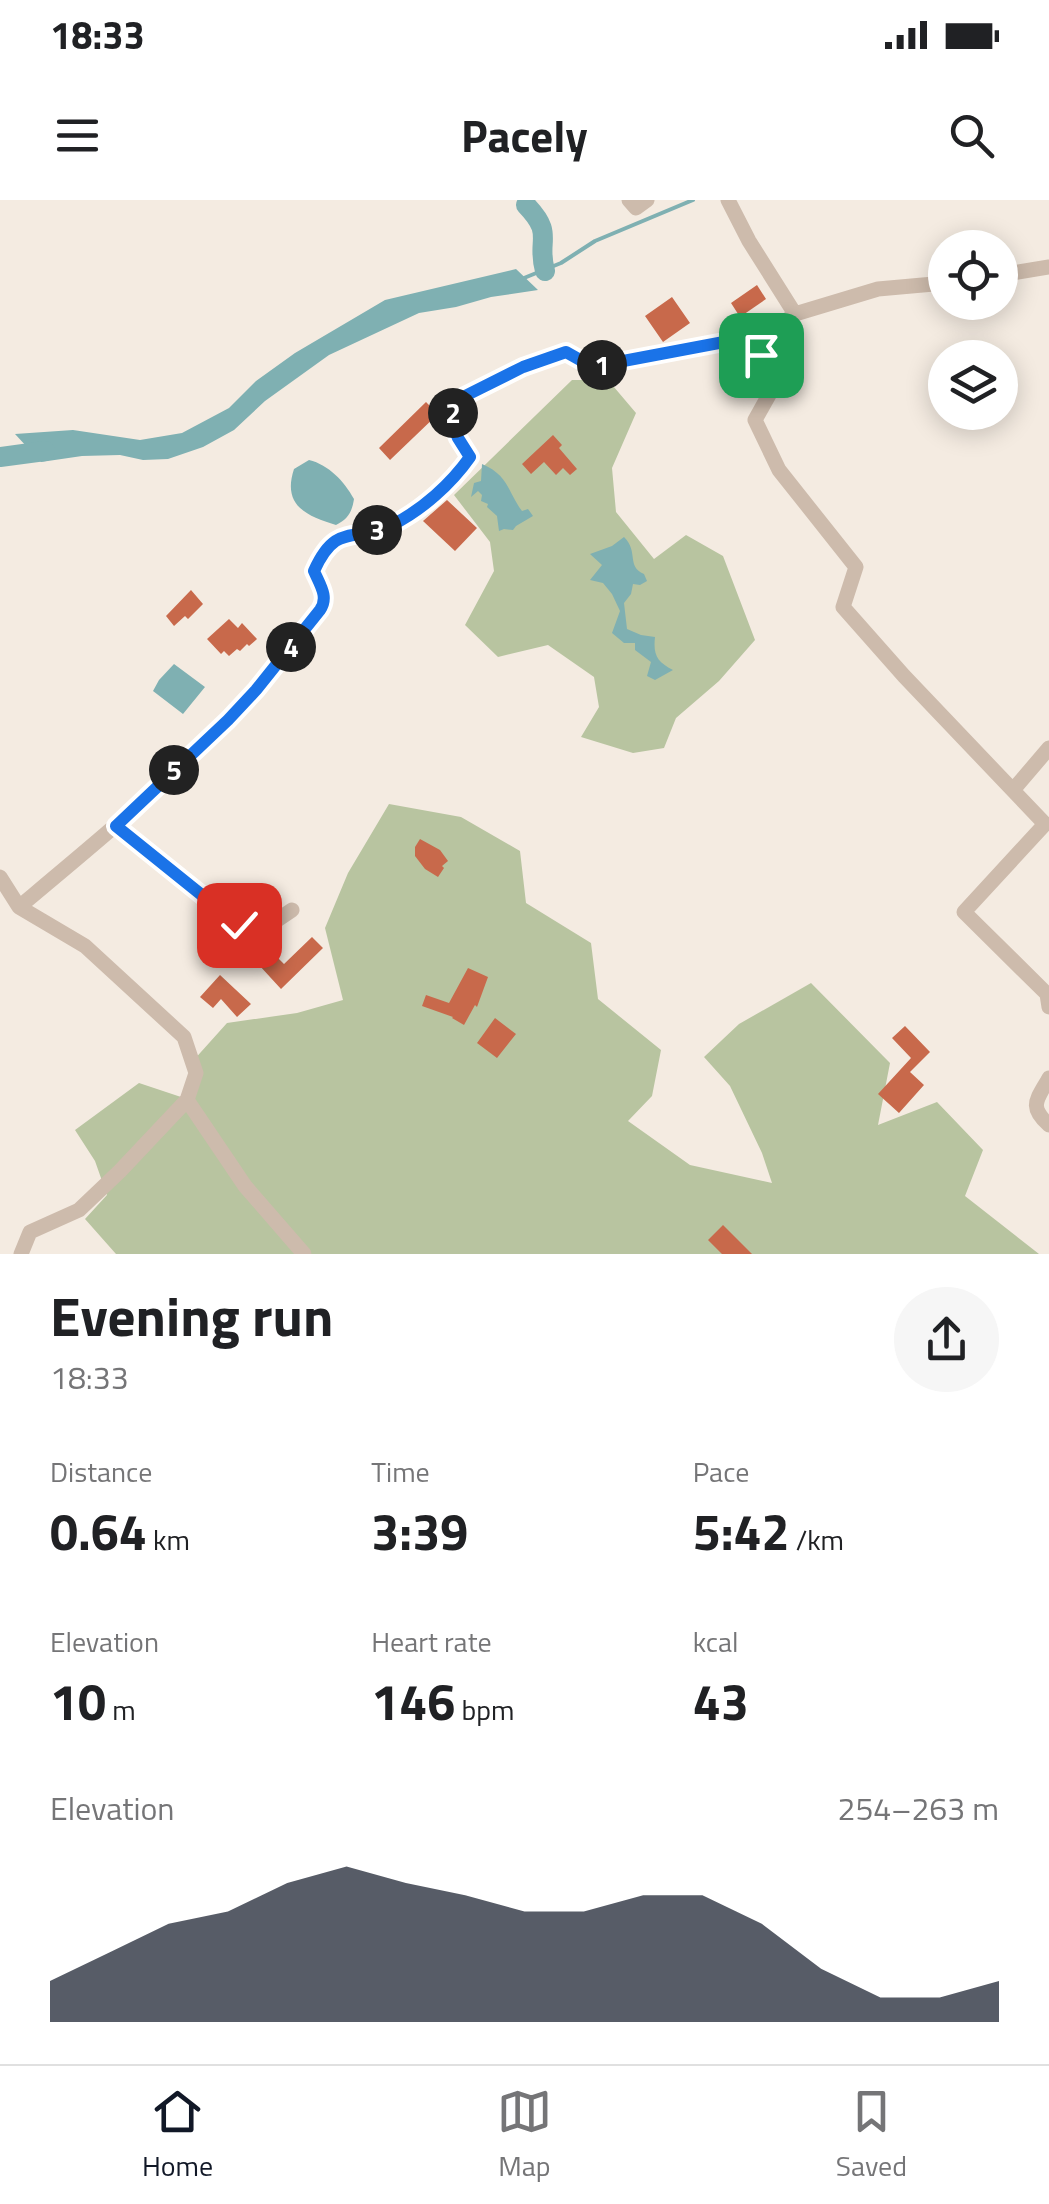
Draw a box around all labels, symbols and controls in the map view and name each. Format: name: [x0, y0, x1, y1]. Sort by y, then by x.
text: 18:33: [50, 6, 145, 64]
text: Pacely: [461, 101, 588, 169]
icon: menu: [50, 108, 105, 163]
icon: search: [944, 108, 999, 163]
map controls: [928, 230, 1018, 430]
button: locate: [928, 230, 1018, 320]
pin: [719, 313, 804, 398]
icon: arrive: [734, 328, 789, 383]
pin: 1: [577, 340, 627, 390]
button: layers: [928, 340, 1018, 430]
text: 1: [594, 343, 610, 386]
pin: 2: [428, 388, 478, 438]
text: 2: [445, 391, 461, 434]
pin: 3: [352, 505, 402, 555]
text: 3: [369, 508, 385, 551]
pin: 4: [266, 622, 316, 672]
text: 4: [283, 625, 299, 668]
pin: 5: [149, 745, 199, 795]
text: 5: [166, 748, 182, 791]
pin: [197, 883, 282, 968]
icon: check: [212, 898, 267, 953]
text: Evening run: [50, 1274, 333, 1357]
button: share: [894, 1287, 999, 1392]
text: 18:33: [50, 1353, 129, 1401]
text: Distance: [50, 1450, 152, 1493]
text: Time: [371, 1450, 430, 1493]
text: Pace: [693, 1450, 749, 1493]
text: 0.64: [50, 1493, 147, 1569]
text: 3:39: [371, 1493, 468, 1569]
text: 5:42: [693, 1493, 789, 1569]
text: km: [147, 1518, 190, 1561]
text: /km: [789, 1518, 844, 1561]
text: Elevation: [50, 1620, 159, 1663]
text: Heart rate: [371, 1620, 492, 1663]
text: kcal: [693, 1620, 738, 1663]
text: 10: [50, 1663, 106, 1739]
text: 146: [371, 1663, 455, 1739]
text: 43: [693, 1663, 749, 1739]
text: m: [106, 1688, 136, 1731]
text: bpm: [455, 1688, 514, 1731]
text: Elevation: [50, 1784, 174, 1832]
text: 254–263 m: [837, 1784, 999, 1832]
tab: Home: [142, 2084, 213, 2187]
tab: Map: [497, 2084, 552, 2187]
tab: Saved: [836, 2084, 907, 2187]

